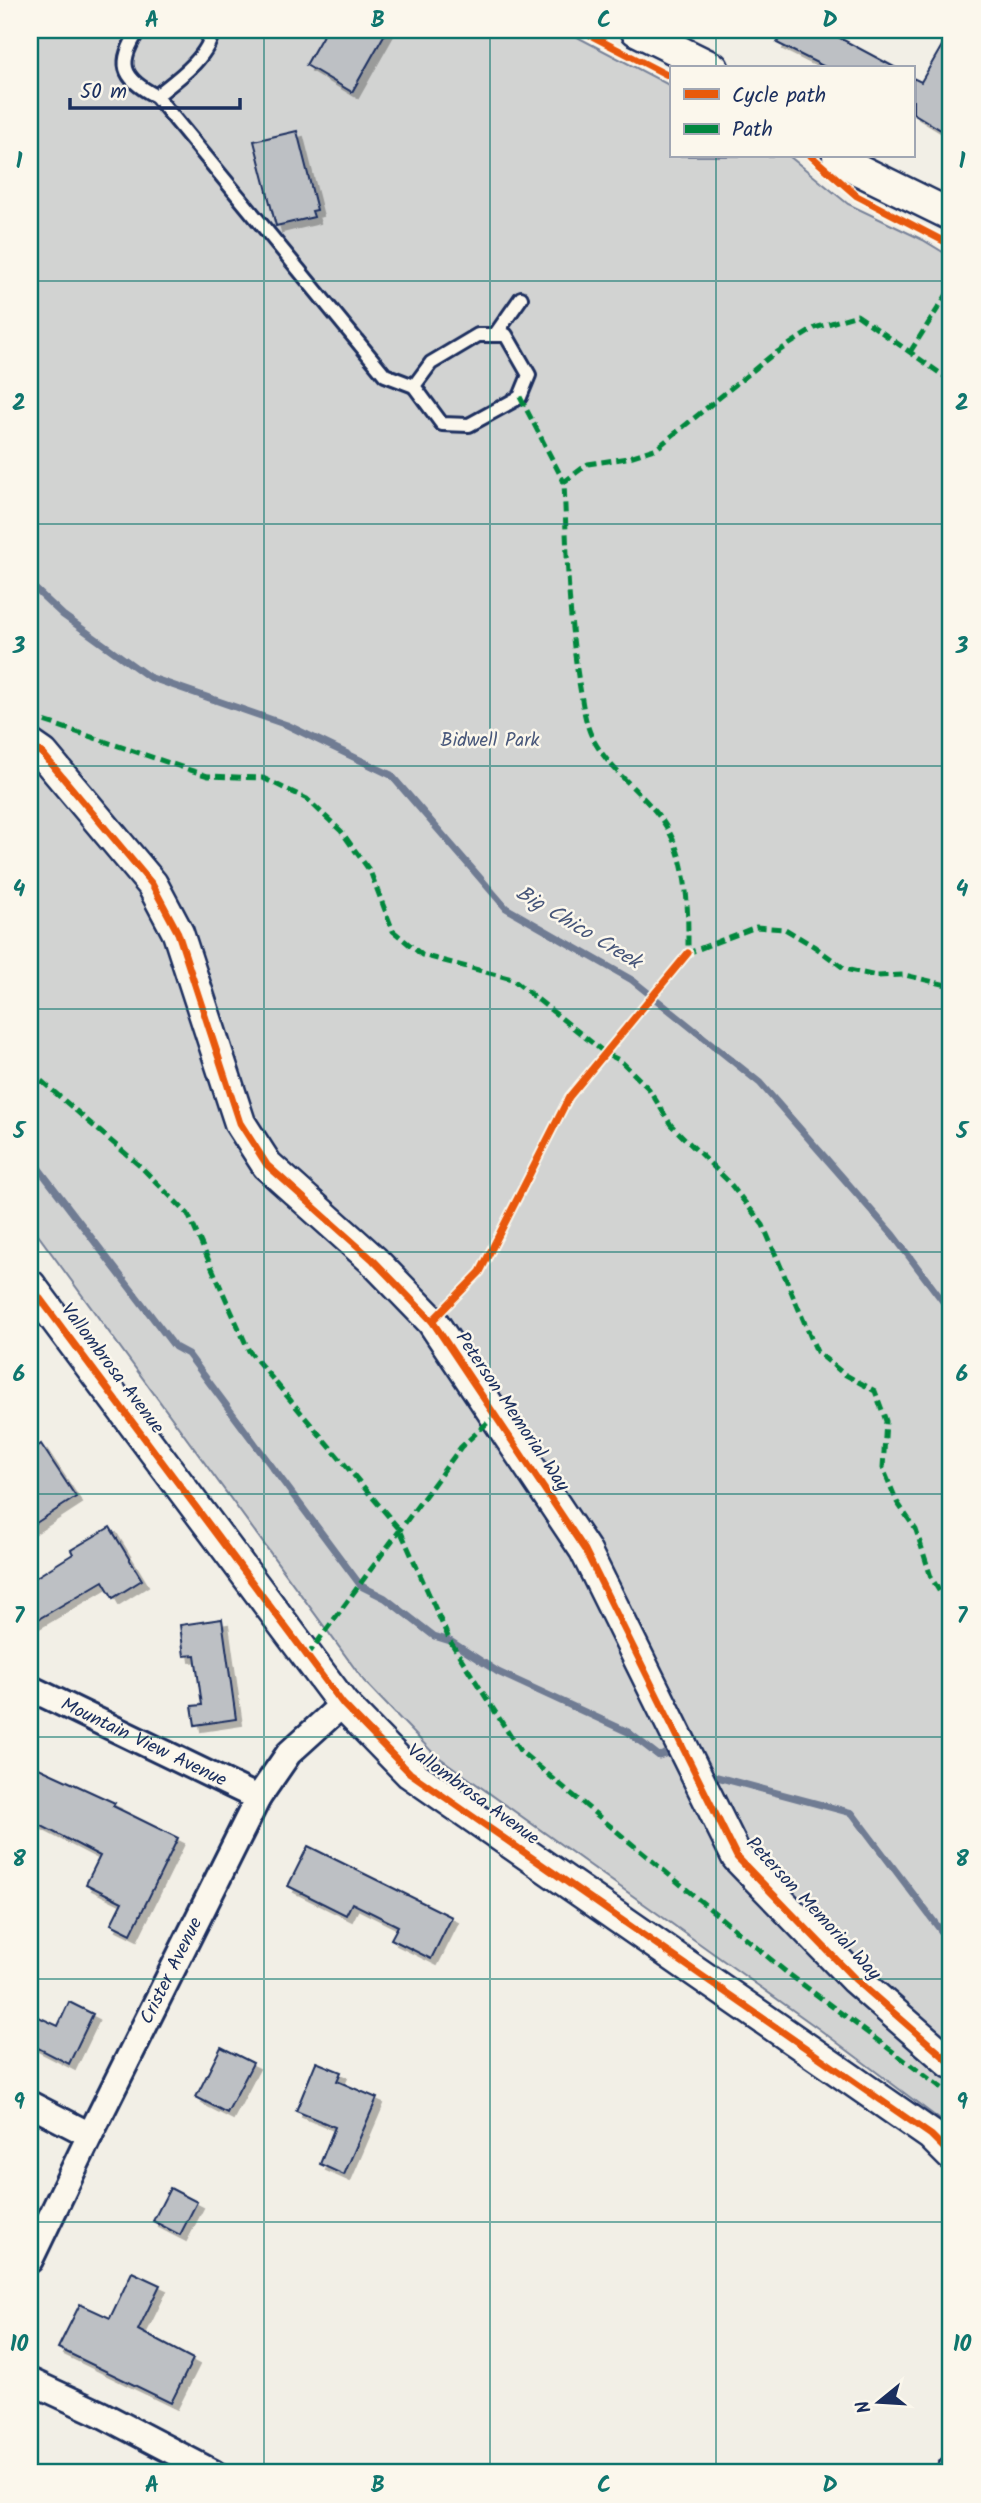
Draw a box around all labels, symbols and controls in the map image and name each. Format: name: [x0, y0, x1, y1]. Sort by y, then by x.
text: A: [145, 3, 159, 39]
text: B: [371, 3, 385, 39]
text: C: [597, 3, 611, 39]
text: D: [822, 3, 838, 39]
scale bar: [70, 66, 240, 110]
legend: [670, 66, 914, 158]
text: 50 m: [80, 76, 127, 109]
text: Cycle path: [732, 80, 826, 113]
text: Path: [732, 114, 773, 147]
text: 1: [16, 144, 23, 180]
text: 1: [959, 144, 966, 180]
text: 2: [12, 386, 26, 422]
text: 2: [955, 386, 969, 422]
text: 3: [12, 629, 26, 665]
text: 3: [955, 629, 969, 665]
park label: Bidwell Park: [441, 726, 539, 756]
text: 4: [13, 872, 26, 908]
text: 4: [956, 872, 969, 908]
water label: Big Chico Creek: [509, 878, 650, 980]
text: 5: [12, 1114, 27, 1150]
text: 5: [955, 1114, 970, 1150]
street label: Vallombrosa Avenue: [53, 1297, 172, 1441]
street label: Peterson Memorial Way: [447, 1326, 577, 1499]
text: 6: [13, 1357, 25, 1393]
text: 6: [956, 1357, 968, 1393]
text: 7: [14, 1599, 26, 1635]
text: 7: [957, 1599, 969, 1635]
street label: Mountain View Avenue: [55, 1690, 232, 1796]
street label: Vallombrosa Avenue: [400, 1737, 546, 1854]
street label: Peterson Memorial Way: [738, 1830, 889, 1989]
text: 8: [12, 1842, 26, 1878]
text: 8: [955, 1842, 969, 1878]
street label: Crister Avenue: [132, 1912, 211, 2030]
text: 9: [13, 2085, 25, 2121]
text: 9: [956, 2085, 968, 2121]
text: 10: [10, 2327, 29, 2363]
text: 10: [953, 2327, 972, 2363]
north arrow: [844, 2366, 914, 2436]
text: N: [849, 2396, 881, 2417]
text: A: [145, 2468, 159, 2503]
text: B: [371, 2468, 385, 2503]
text: C: [597, 2468, 611, 2503]
text: D: [822, 2468, 838, 2503]

